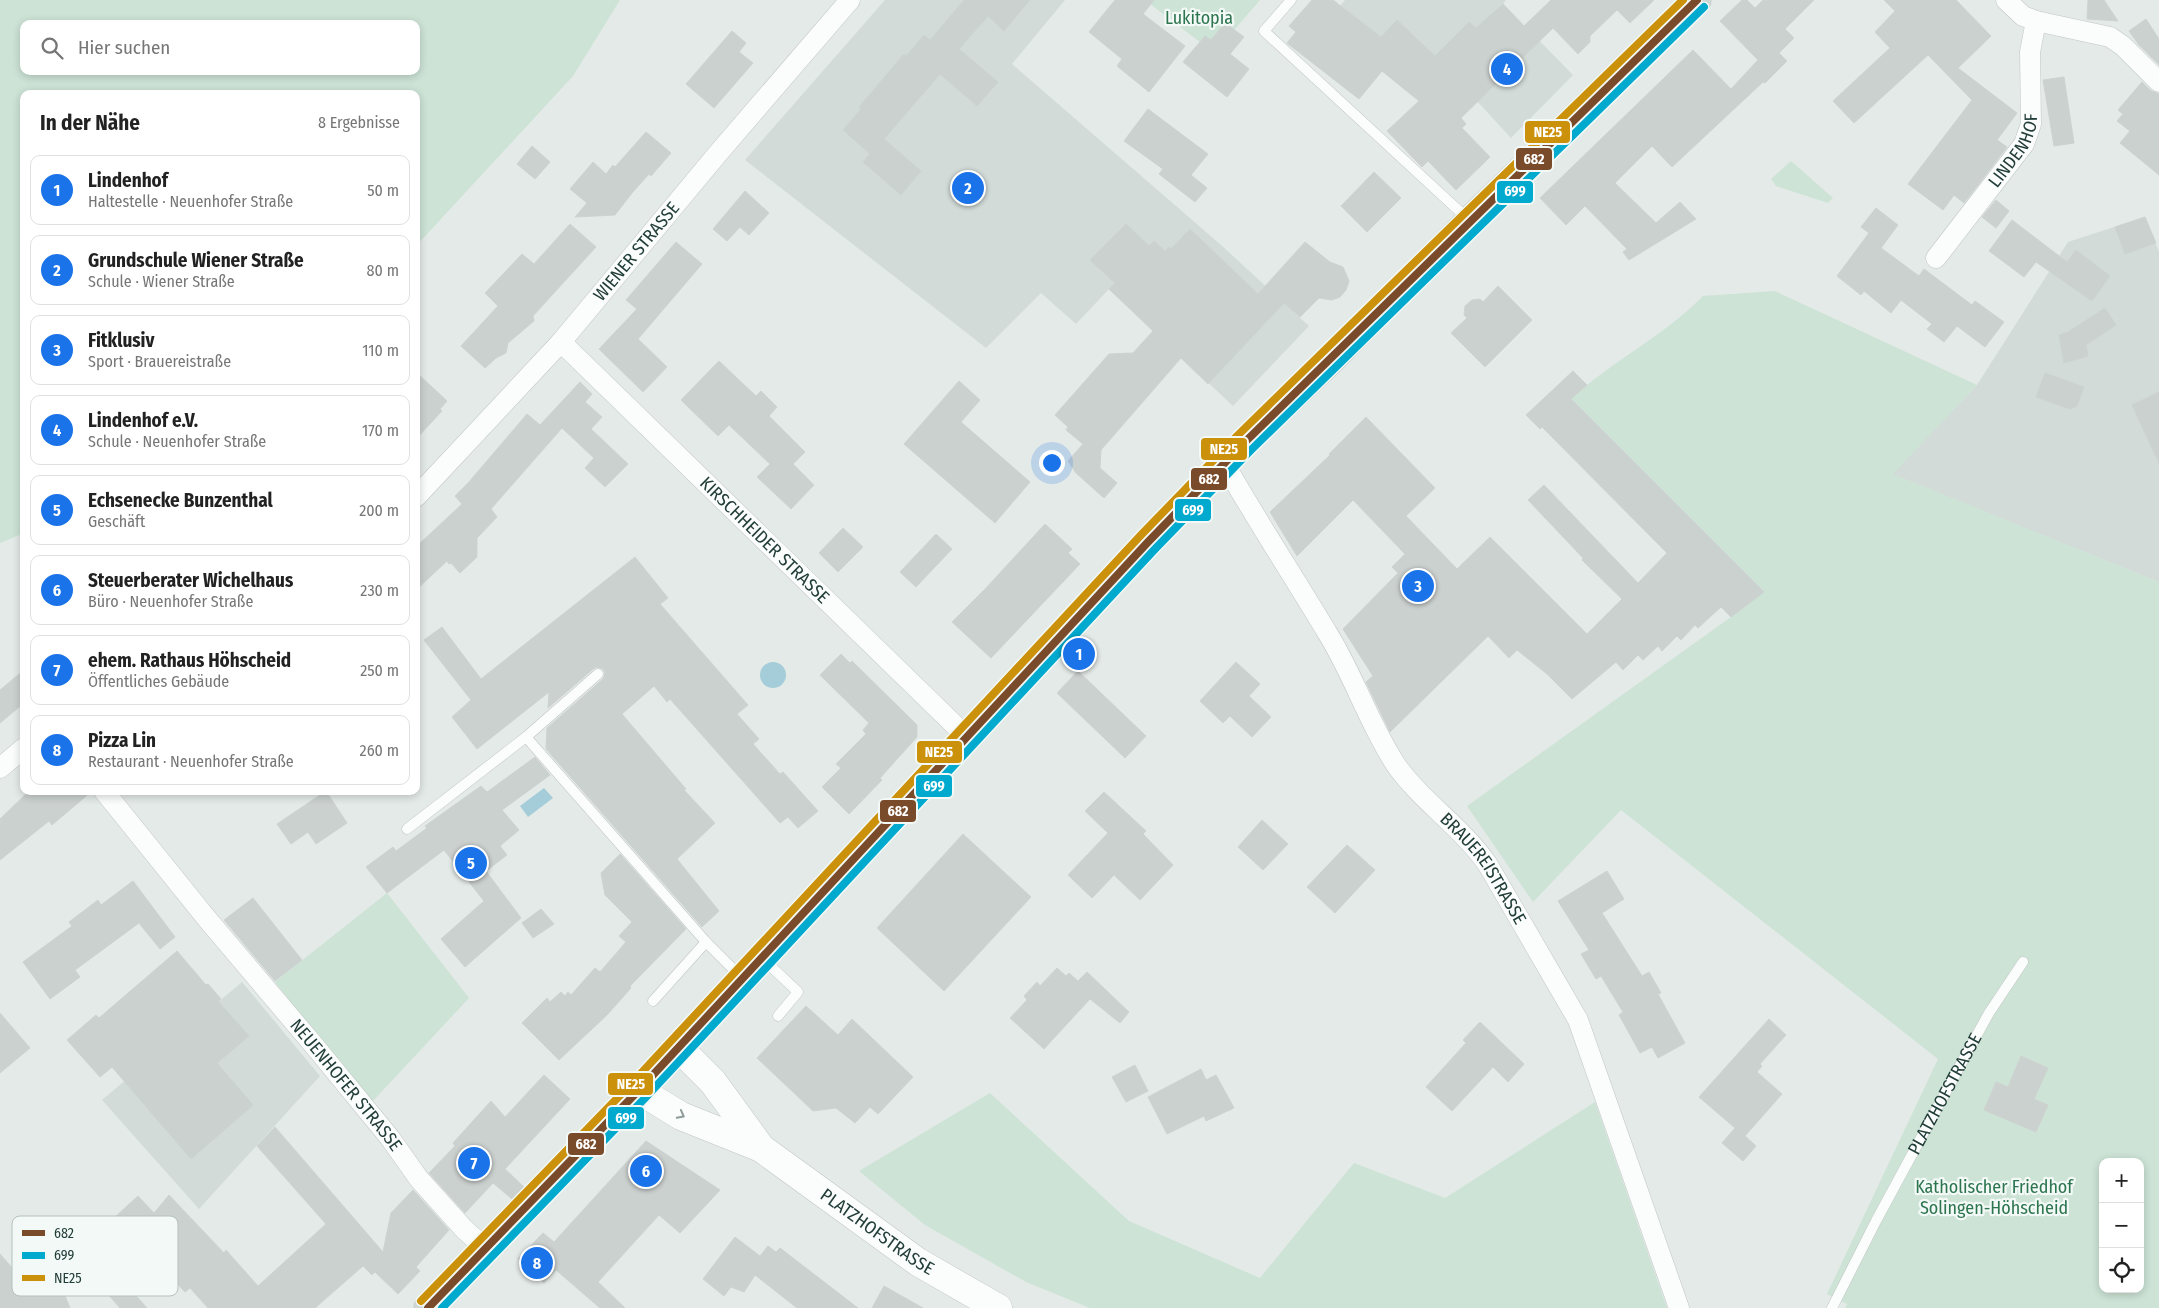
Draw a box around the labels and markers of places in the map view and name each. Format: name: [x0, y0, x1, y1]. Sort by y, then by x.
pin: 4: [1491, 50, 1523, 88]
pin: 2: [952, 169, 984, 207]
pin: 3: [1402, 567, 1434, 605]
pin: 1: [1063, 635, 1095, 673]
pin: 5: [455, 844, 487, 882]
pin: 7: [458, 1144, 490, 1182]
pin: 6: [630, 1152, 662, 1190]
pin: 8: [521, 1244, 553, 1282]

